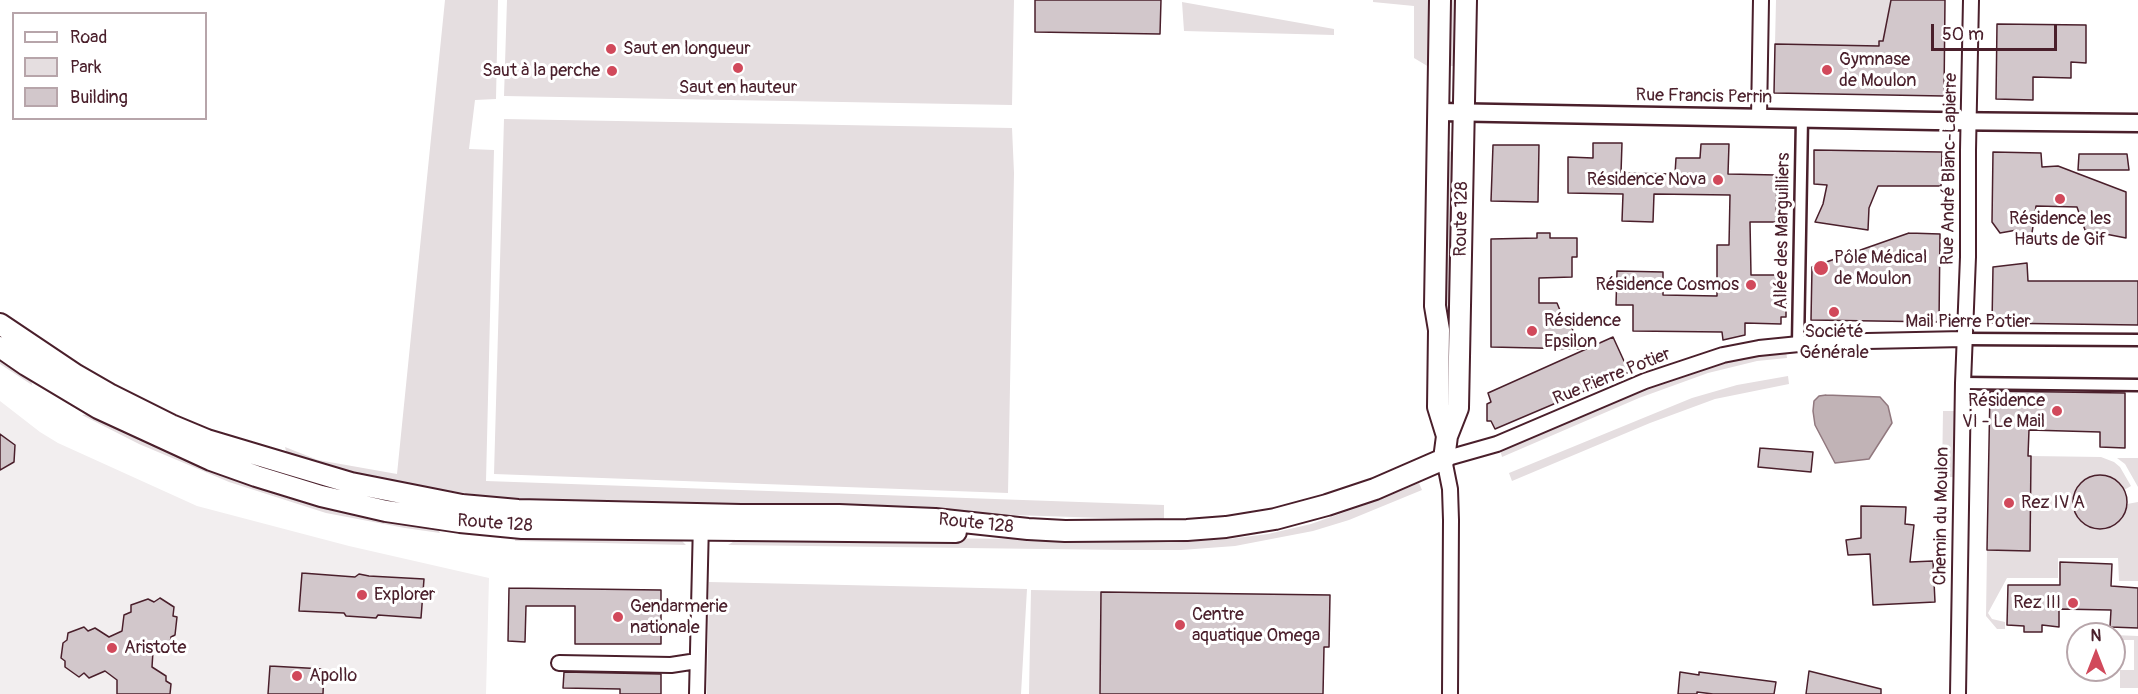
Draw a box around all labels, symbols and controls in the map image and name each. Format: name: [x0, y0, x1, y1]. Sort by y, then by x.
legend: [12, 12, 207, 120]
scale bar: [1934, 12, 2060, 50]
text: 50 m: [1942, 23, 1984, 46]
text: Road: [70, 26, 107, 49]
place label: Saut en longueur: [623, 38, 751, 60]
marker: Saut en longueur: [604, 42, 618, 56]
place label: Gymnase de Moulon: [1839, 49, 1916, 92]
text: Park: [70, 56, 102, 79]
place label: Saut à la perche: [482, 60, 600, 82]
marker: Saut en hauteur: [731, 61, 745, 75]
marker: Gymnase de Moulon: [1820, 63, 1834, 77]
marker: Saut à la perche: [605, 64, 619, 78]
street label: Rue André Blanc-Lapierre: [1938, 73, 1962, 265]
place label: Saut en hauteur: [679, 77, 797, 99]
street label: Rue Francis Perrin: [1635, 85, 1773, 109]
text: Building: [70, 86, 128, 109]
street label: Allée des Marguilliers: [1771, 153, 1795, 309]
place label: Résidence Nova: [1587, 169, 1706, 191]
marker: Résidence Nova: [1711, 173, 1725, 187]
street label: Route 128: [1451, 181, 1473, 257]
marker: Résidence les Hauts de Gif: [2053, 192, 2067, 206]
place label: Résidence les Hauts de Gif: [2009, 208, 2111, 250]
place label: Pôle Médical de Moulon: [1834, 247, 1927, 290]
marker: Pôle Médical de Moulon: [1812, 259, 1830, 277]
place label: Résidence Cosmos: [1596, 274, 1739, 296]
marker: Résidence Cosmos: [1744, 278, 1758, 292]
marker: Société Générale: [1827, 305, 1841, 319]
place label: Résidence Epsilon: [1544, 310, 1621, 352]
street label: Mail Pierre Potier: [1905, 311, 2031, 333]
place label: Société Générale: [1799, 321, 1869, 364]
marker: Résidence Epsilon: [1525, 324, 1539, 338]
street label: Rue Pierre Potier: [1550, 344, 1674, 410]
place label: Résidence VI - Le Mail: [1962, 390, 2045, 432]
marker: Résidence VI - Le Mail: [2050, 404, 2064, 418]
street label: Chemin du Moulon: [1930, 446, 1954, 586]
place label: Rez IV A: [2021, 492, 2085, 514]
marker: Rez IV A: [2002, 496, 2016, 510]
street label: Route 128: [937, 509, 1015, 539]
street label: Route 128: [457, 511, 533, 537]
place label: Explorer: [374, 584, 435, 606]
marker: Explorer: [355, 588, 369, 602]
place label: Rez III: [2013, 592, 2061, 614]
place label: Gendarmerie nationale: [630, 596, 728, 638]
marker: Rez III: [2066, 596, 2080, 610]
place label: Centre aquatique Omega: [1192, 604, 1320, 646]
marker: Gendarmerie nationale: [611, 610, 625, 624]
marker: Centre aquatique Omega: [1173, 618, 1187, 632]
north arrow: [2066, 622, 2126, 682]
text: N: [2091, 626, 2101, 646]
place label: Aristote: [124, 637, 186, 659]
marker: Aristote: [105, 641, 119, 655]
place label: Apollo: [309, 665, 357, 687]
marker: Apollo: [290, 669, 304, 683]

